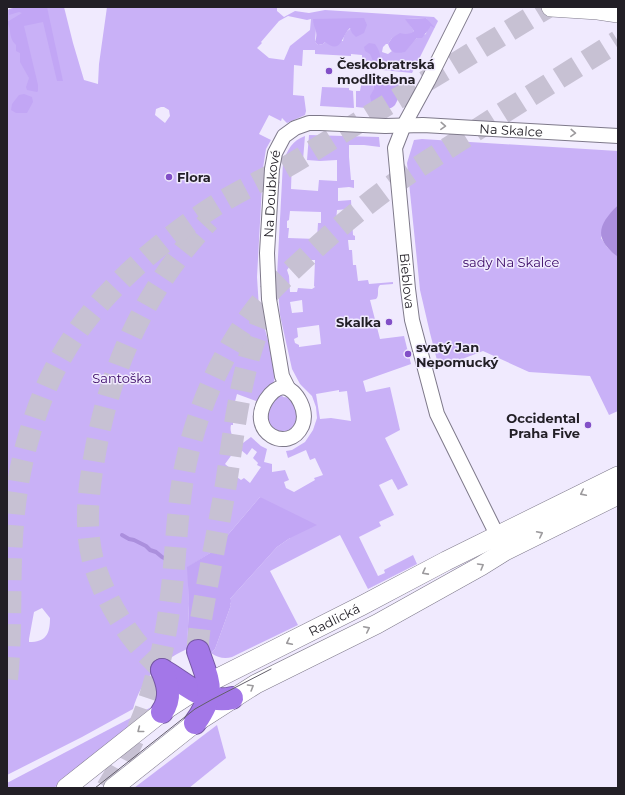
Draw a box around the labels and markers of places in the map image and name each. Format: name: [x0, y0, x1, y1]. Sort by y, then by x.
place label: Českobratrská modlitebna: [337, 56, 435, 87]
marker: Českobratrská modlitebna: [324, 66, 334, 76]
place label: Flora: [177, 169, 211, 185]
marker: Flora: [164, 172, 174, 182]
place label: Skalka: [336, 314, 381, 330]
marker: Skalka: [384, 317, 394, 327]
place label: svatý Jan Nepomucký: [416, 339, 499, 370]
marker: svatý Jan Nepomucký: [403, 349, 413, 359]
place label: Occidental Praha Five: [506, 410, 580, 441]
marker: Occidental Praha Five: [583, 420, 593, 430]

